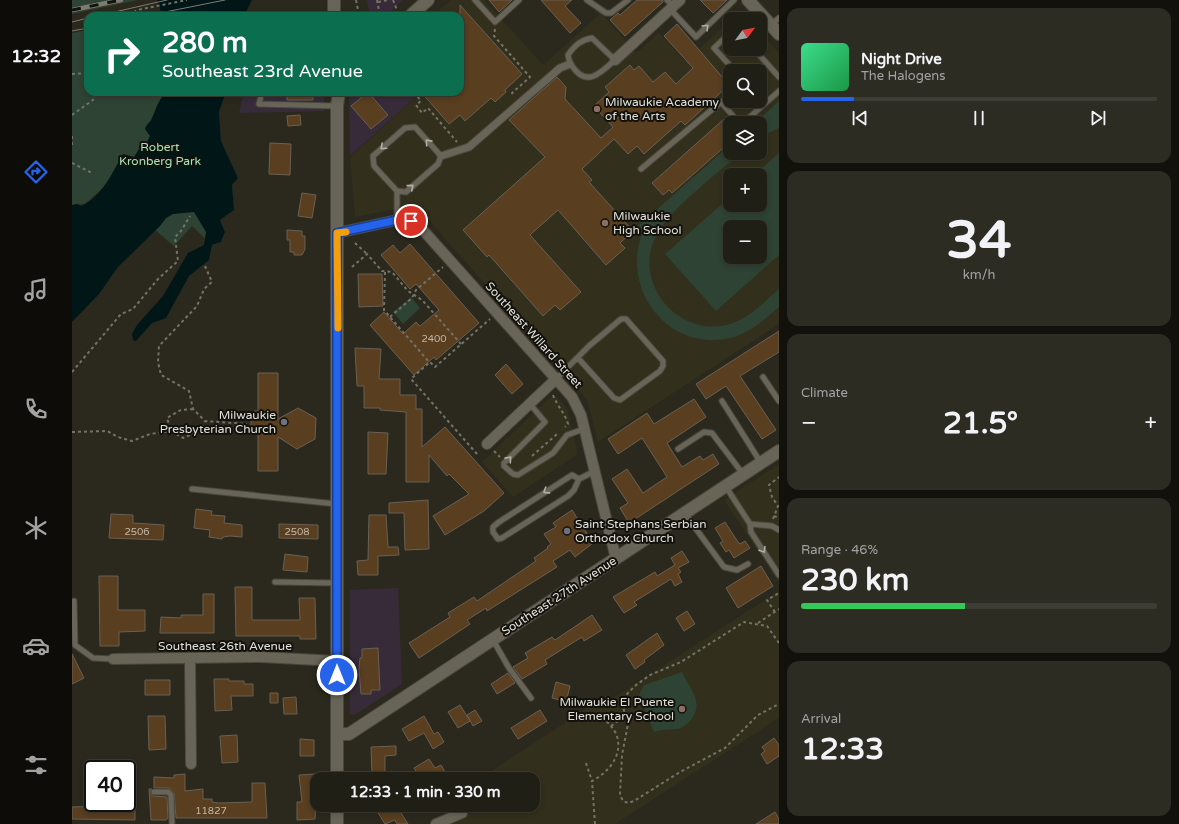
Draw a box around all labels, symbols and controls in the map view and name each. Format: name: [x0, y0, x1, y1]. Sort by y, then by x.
north arrow: [723, 12, 767, 56]
map controls: [723, 12, 767, 264]
one-way arrow: [702, 24, 709, 32]
text: 280 m: [162, 26, 248, 60]
icon: right: [96, 28, 148, 80]
text: 12:32: [11, 45, 61, 67]
text: Night Drive: [861, 50, 942, 68]
text: Southeast 23rd Avenue: [162, 60, 363, 82]
button: search: [723, 64, 767, 108]
text: The Halogens: [861, 68, 945, 84]
place label: Milwaukie Academy of the Arts: [605, 95, 720, 123]
marker: Milwaukie Academy of the Arts: [592, 104, 602, 114]
icon: previous: [849, 107, 871, 129]
icon: pause: [968, 107, 990, 129]
icon: next: [1087, 107, 1109, 129]
button: layers: [723, 116, 767, 160]
one-way arrow: [425, 139, 433, 147]
park label: Robert Kronberg Park: [119, 140, 202, 168]
one-way arrow: [380, 143, 388, 150]
icon: directions: [22, 158, 50, 186]
button: +: [723, 168, 767, 212]
one-way arrow: [406, 185, 414, 192]
pin: [394, 204, 428, 238]
place label: Milwaukie High School: [613, 209, 682, 237]
text: 34: [946, 209, 1012, 272]
icon: arrive: [400, 210, 422, 232]
marker: Milwaukie High School: [600, 218, 610, 228]
button: −: [723, 220, 767, 264]
text: km/h: [963, 267, 995, 283]
icon: music: [22, 276, 50, 304]
street label: Southeast Willard Street: [483, 279, 586, 391]
house number: 2400: [421, 333, 447, 345]
text: Climate: [801, 385, 848, 401]
icon: phone: [22, 395, 50, 423]
text: 21.5°: [943, 405, 1018, 442]
place label: Milwaukie Presbyterian Church: [160, 408, 276, 436]
text: −: [801, 410, 817, 436]
text: +: [1145, 410, 1157, 436]
marker: Milwaukie Presbyterian Church: [279, 417, 289, 427]
one-way arrow: [504, 456, 511, 464]
one-way arrow: [543, 486, 550, 494]
icon: climate: [22, 514, 50, 542]
place label: Saint Stephans Serbian Orthodox Church: [575, 517, 707, 545]
house number: 2506: [124, 526, 150, 538]
house number: 2508: [284, 526, 310, 538]
marker: Saint Stephans Serbian Orthodox Church: [562, 526, 572, 536]
text: Range · 46%: [801, 542, 878, 558]
one-way arrow: [758, 546, 766, 553]
street label: Southeast 27th Avenue: [499, 554, 619, 638]
text: 230 km: [801, 562, 909, 599]
icon: car: [22, 632, 50, 660]
street label: Southeast 26th Avenue: [158, 639, 292, 653]
position arrow: [316, 654, 358, 696]
place label: Milwaukie El Puente Elementary School: [559, 695, 674, 723]
marker: Milwaukie El Puente Elementary School: [677, 704, 687, 714]
text: Arrival: [801, 711, 841, 727]
text: 12:33: [801, 731, 884, 768]
icon: filters: [22, 751, 50, 779]
speed limit sign: 40: [84, 760, 136, 812]
text: 12:33 · 1 min · 330 m: [350, 783, 500, 801]
house number: 11827: [195, 805, 227, 817]

